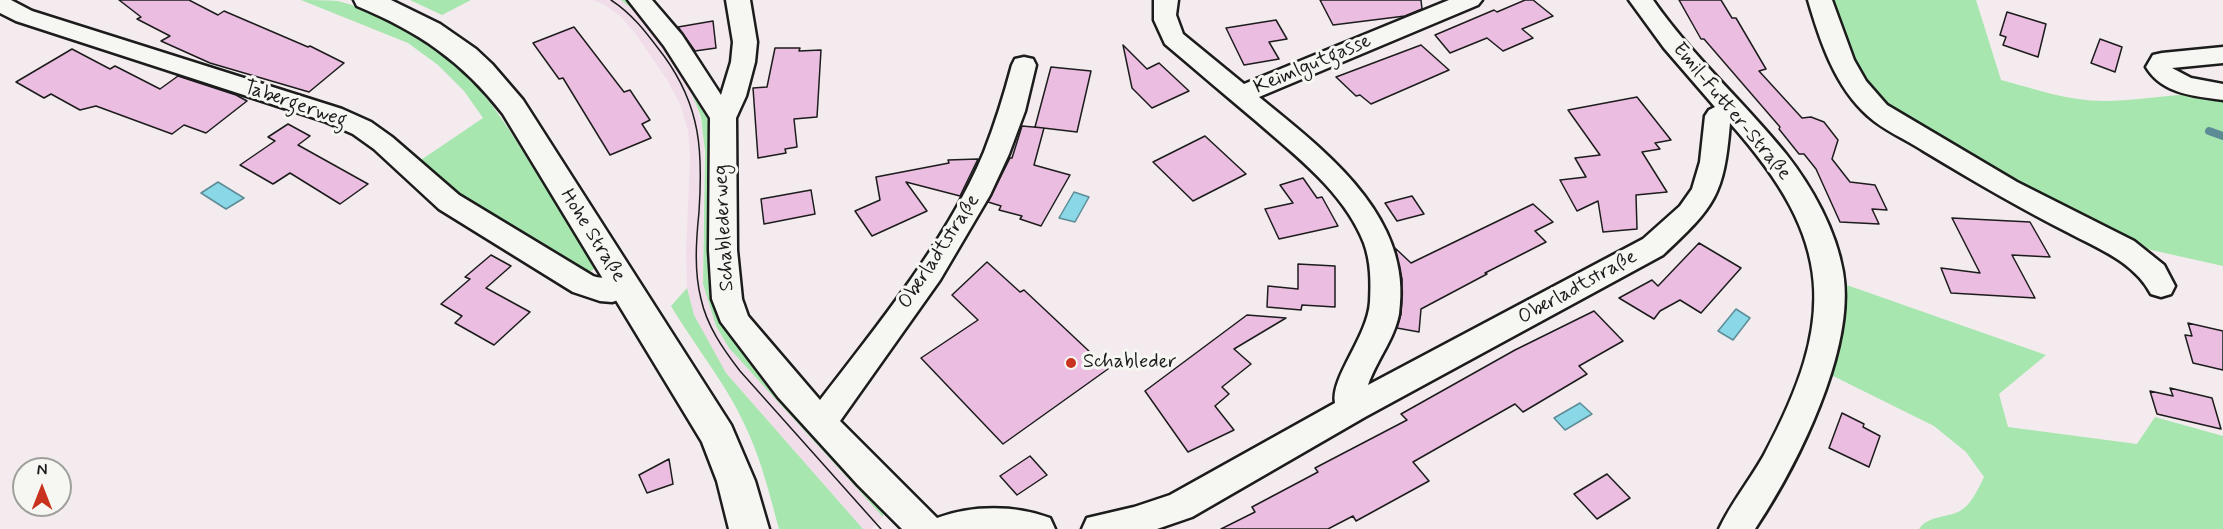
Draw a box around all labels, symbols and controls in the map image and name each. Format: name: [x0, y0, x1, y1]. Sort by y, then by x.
street label: Keimlgutgasse: [1251, 30, 1375, 100]
street label: Emil-Futter-Straße: [1666, 38, 1796, 186]
street label: Tabergerweg: [240, 76, 350, 134]
street label: Schablederweg: [710, 164, 740, 292]
street label: Hohe Straße: [554, 185, 630, 287]
street label: Oberladtstraße: [894, 190, 986, 314]
street label: Oberladtstraße: [1514, 246, 1642, 330]
place label: Schableder: [1083, 351, 1177, 375]
marker: Schableder: [1064, 356, 1078, 370]
north arrow: [12, 457, 72, 517]
text: N: [37, 460, 47, 481]

